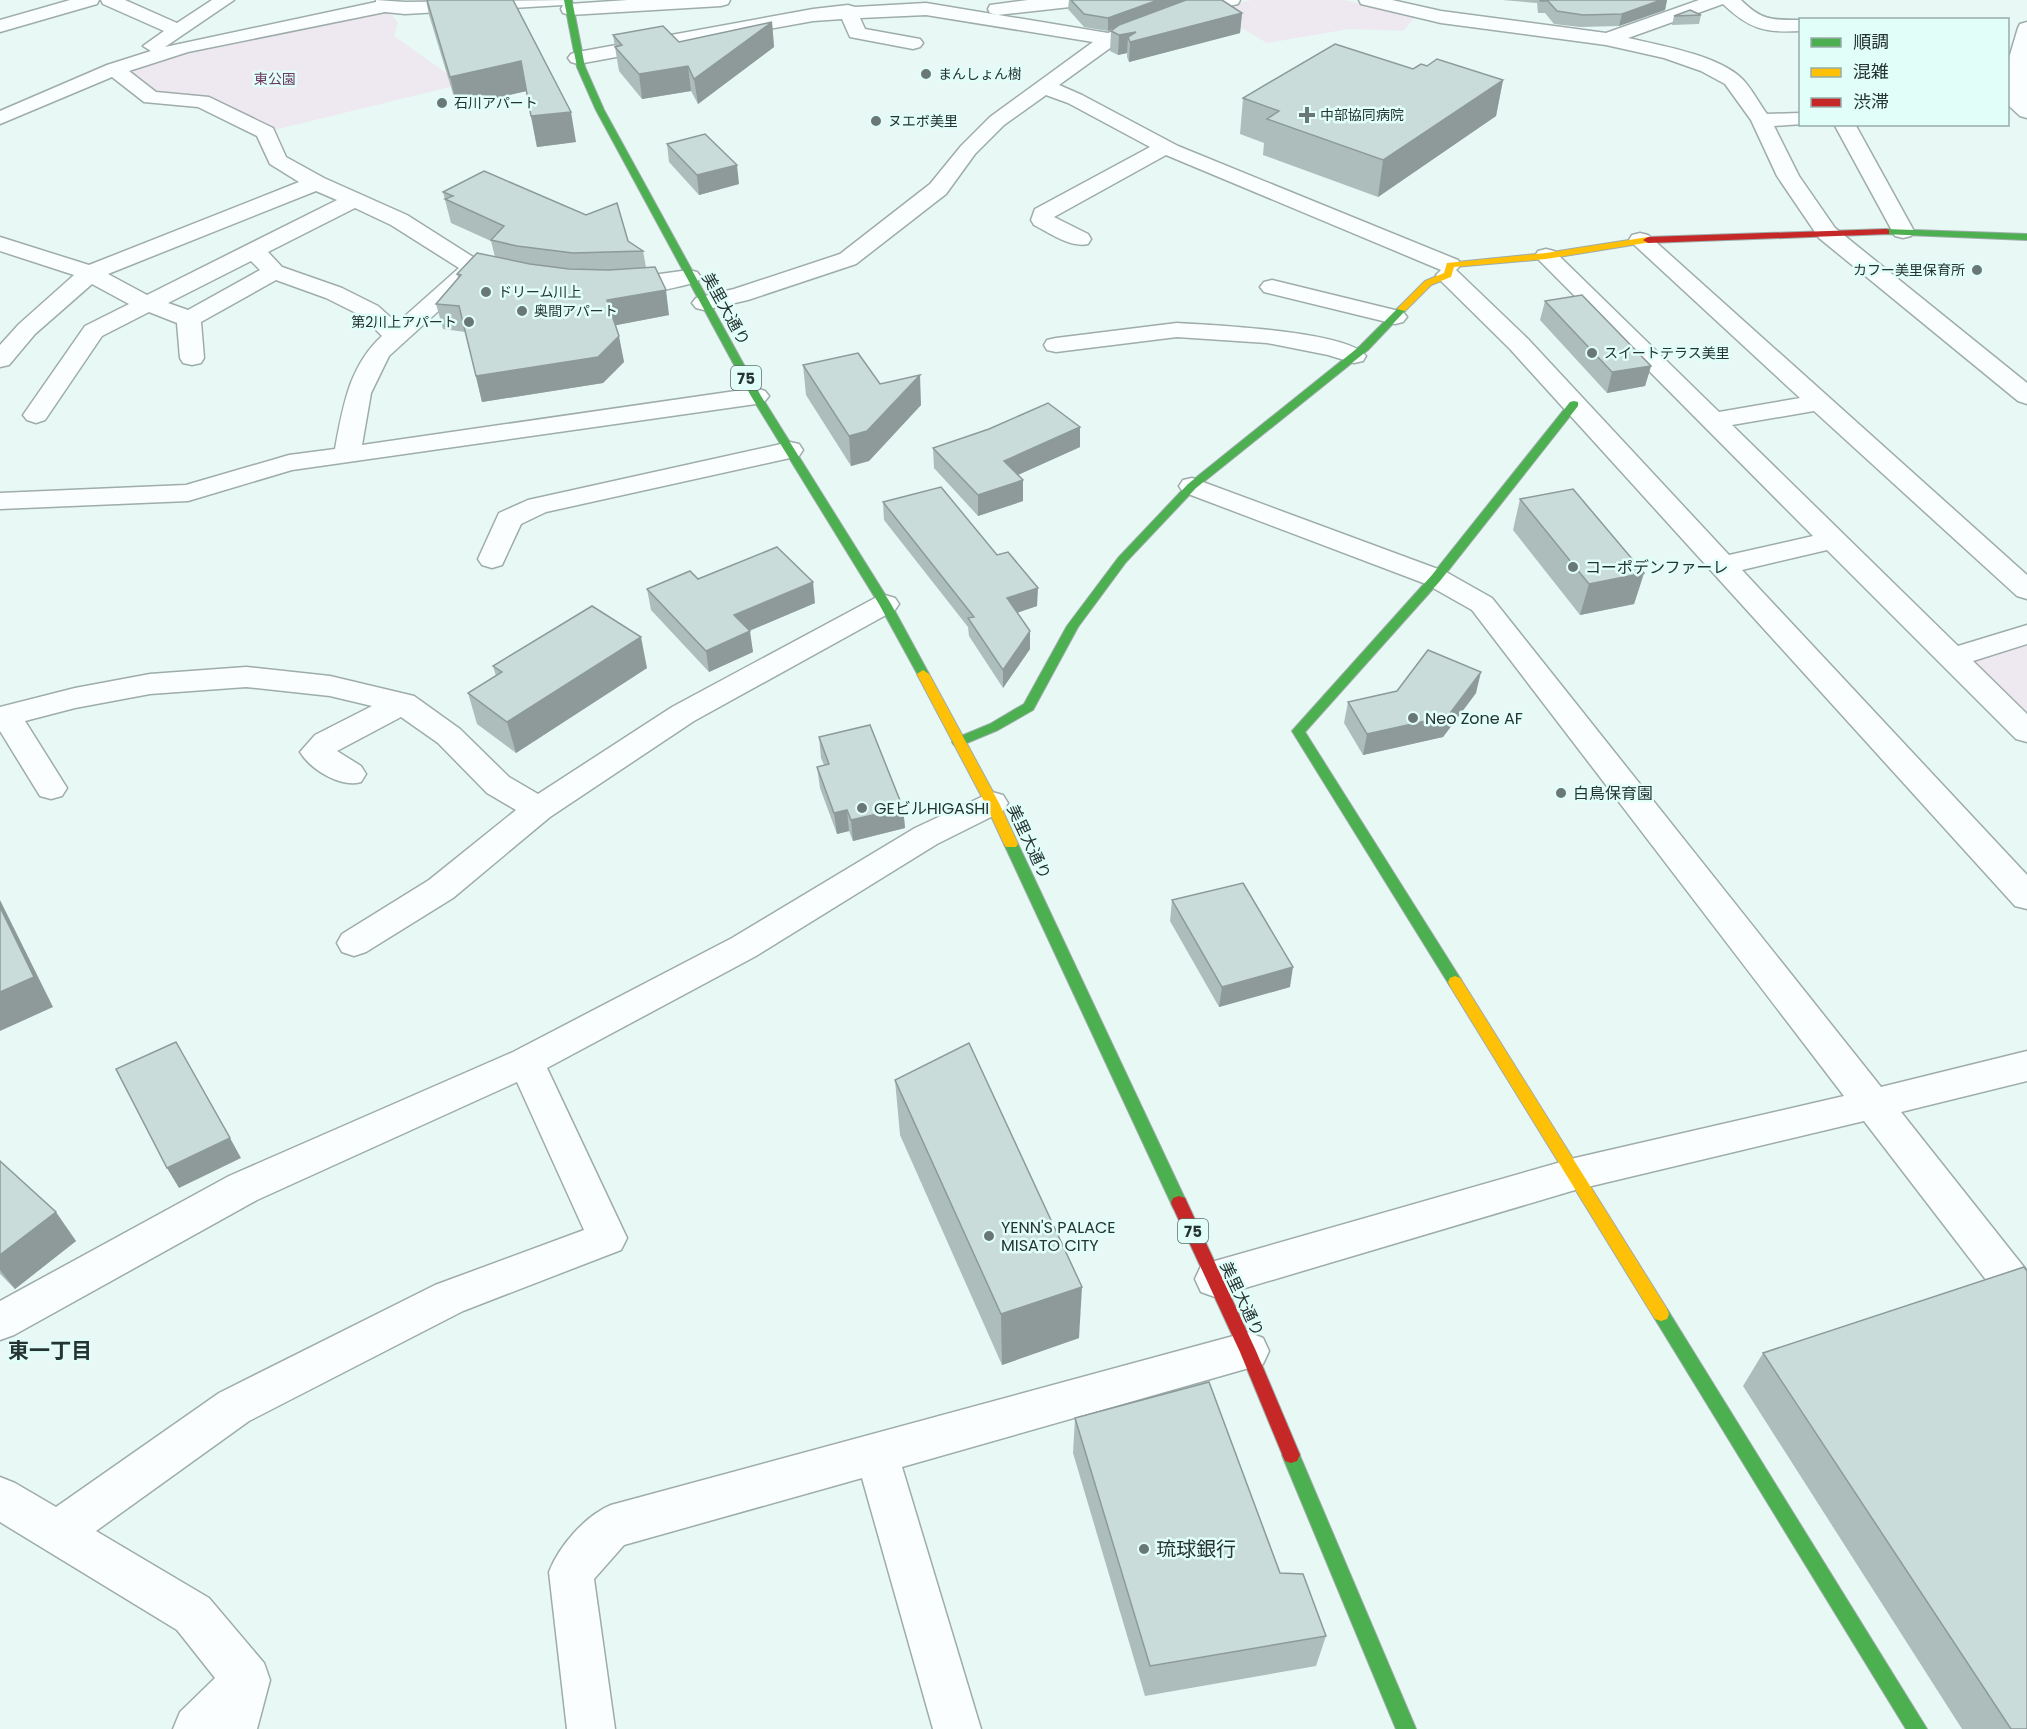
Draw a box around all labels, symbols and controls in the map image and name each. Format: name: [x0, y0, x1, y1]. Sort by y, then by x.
legend: [1799, 18, 2009, 126]
text: 順調: [1853, 29, 1889, 54]
text: 混雑: [1853, 59, 1889, 84]
place label: まんしょん樹: [938, 64, 1022, 84]
marker: まんしょん樹: [919, 67, 933, 81]
park label: 東公園: [254, 69, 296, 89]
text: 渋滞: [1853, 89, 1889, 114]
place label: 石川アパート: [454, 93, 538, 113]
marker: 石川アパート: [435, 96, 449, 110]
place label: 中部協同病院: [1320, 105, 1404, 125]
marker: 中部協同病院: [1298, 106, 1316, 124]
place label: ヌエボ美里: [888, 111, 958, 131]
marker: ヌエボ美里: [869, 114, 883, 128]
place label: カフー美里保育所: [1853, 260, 1965, 280]
marker: カフー美里保育所: [1970, 263, 1984, 277]
street label: 美里大通り: [697, 268, 755, 350]
place label: ドリーム川上: [498, 282, 582, 302]
marker: ドリーム川上: [479, 285, 493, 299]
place label: 奥間アパート: [534, 301, 618, 321]
marker: 奥間アパート: [515, 304, 529, 318]
place label: 第2川上アパート: [351, 312, 457, 332]
marker: 第2川上アパート: [462, 315, 476, 329]
place label: スイートテラス美里: [1604, 343, 1730, 363]
marker: スイートテラス美里: [1585, 346, 1599, 360]
road number: 75: [731, 366, 761, 390]
place label: コーポデンファーレ: [1585, 556, 1729, 579]
marker: コーポデンファーレ: [1566, 560, 1580, 574]
place label: Neo Zone AF: [1425, 707, 1523, 730]
marker: Neo Zone AF: [1406, 711, 1420, 725]
place label: 白鳥保育園: [1573, 782, 1653, 805]
marker: 白鳥保育園: [1554, 786, 1568, 800]
place label: GEビルHIGASHI: [874, 797, 989, 820]
marker: GEビルHIGASHI: [855, 801, 869, 815]
street label: 美里大通り: [1002, 801, 1056, 883]
place label: YENN'S PALACE MISATO CITY: [1001, 1216, 1116, 1257]
road number: 75: [1178, 1219, 1208, 1243]
marker: YENN'S PALACE MISATO CITY: [982, 1229, 996, 1243]
street label: 美里大通り: [1215, 1258, 1269, 1340]
district label: 東一丁目: [8, 1336, 92, 1365]
place label: 琉球銀行: [1156, 1535, 1236, 1563]
marker: 琉球銀行: [1137, 1542, 1151, 1556]

